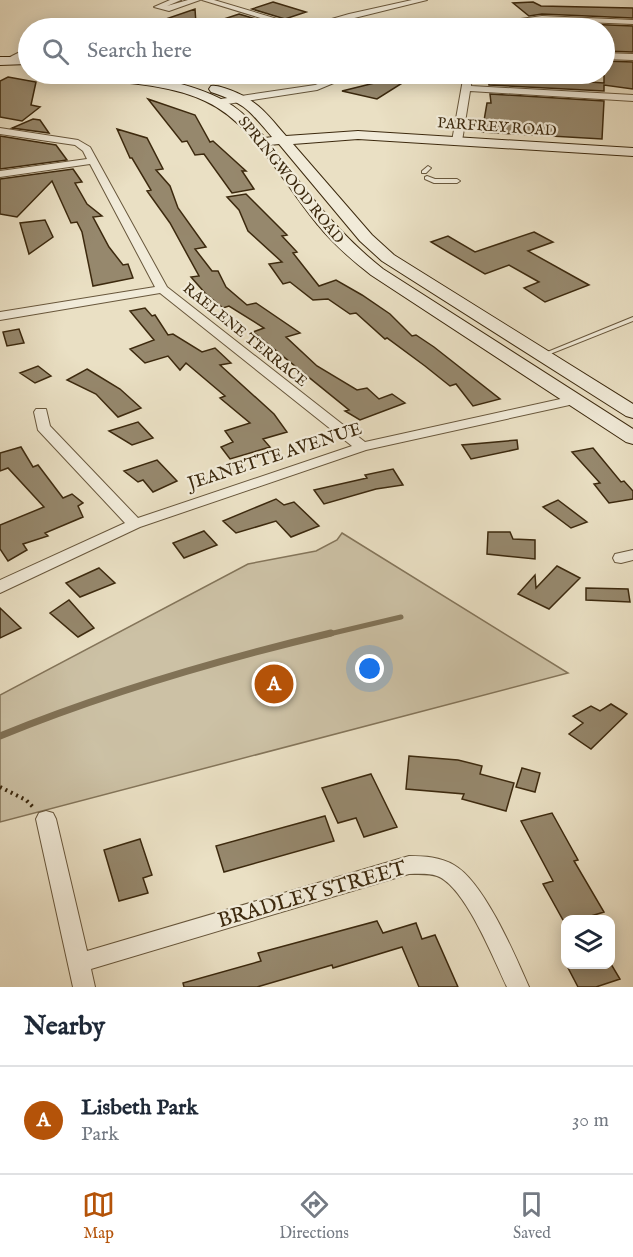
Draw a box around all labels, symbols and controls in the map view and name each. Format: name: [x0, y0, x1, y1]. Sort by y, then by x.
search box: [18, 18, 615, 84]
icon: search: [39, 35, 72, 68]
text: Search here: [87, 37, 192, 65]
street label: SPRINGWOOD ROAD: [234, 113, 348, 247]
street label: PARFREY ROAD: [437, 113, 557, 141]
street label: RAELENE TERRACE: [179, 279, 311, 391]
street label: JEANETTE AVENUE: [183, 418, 365, 497]
your location: [355, 654, 384, 683]
pin: A: [254, 662, 294, 706]
street label: BRADLEY STREET: [215, 855, 410, 935]
map controls: [561, 915, 615, 969]
button: layers: [561, 915, 615, 969]
text: Nearby: [24, 1010, 105, 1043]
text: Lisbeth Park: [81, 1094, 198, 1122]
text: A: [37, 1108, 50, 1133]
text: 30 m: [572, 1108, 609, 1133]
text: Park: [81, 1122, 119, 1147]
tab: Map: [82, 1188, 115, 1244]
tab: Directions: [279, 1188, 349, 1244]
tab: Saved: [513, 1188, 551, 1244]

